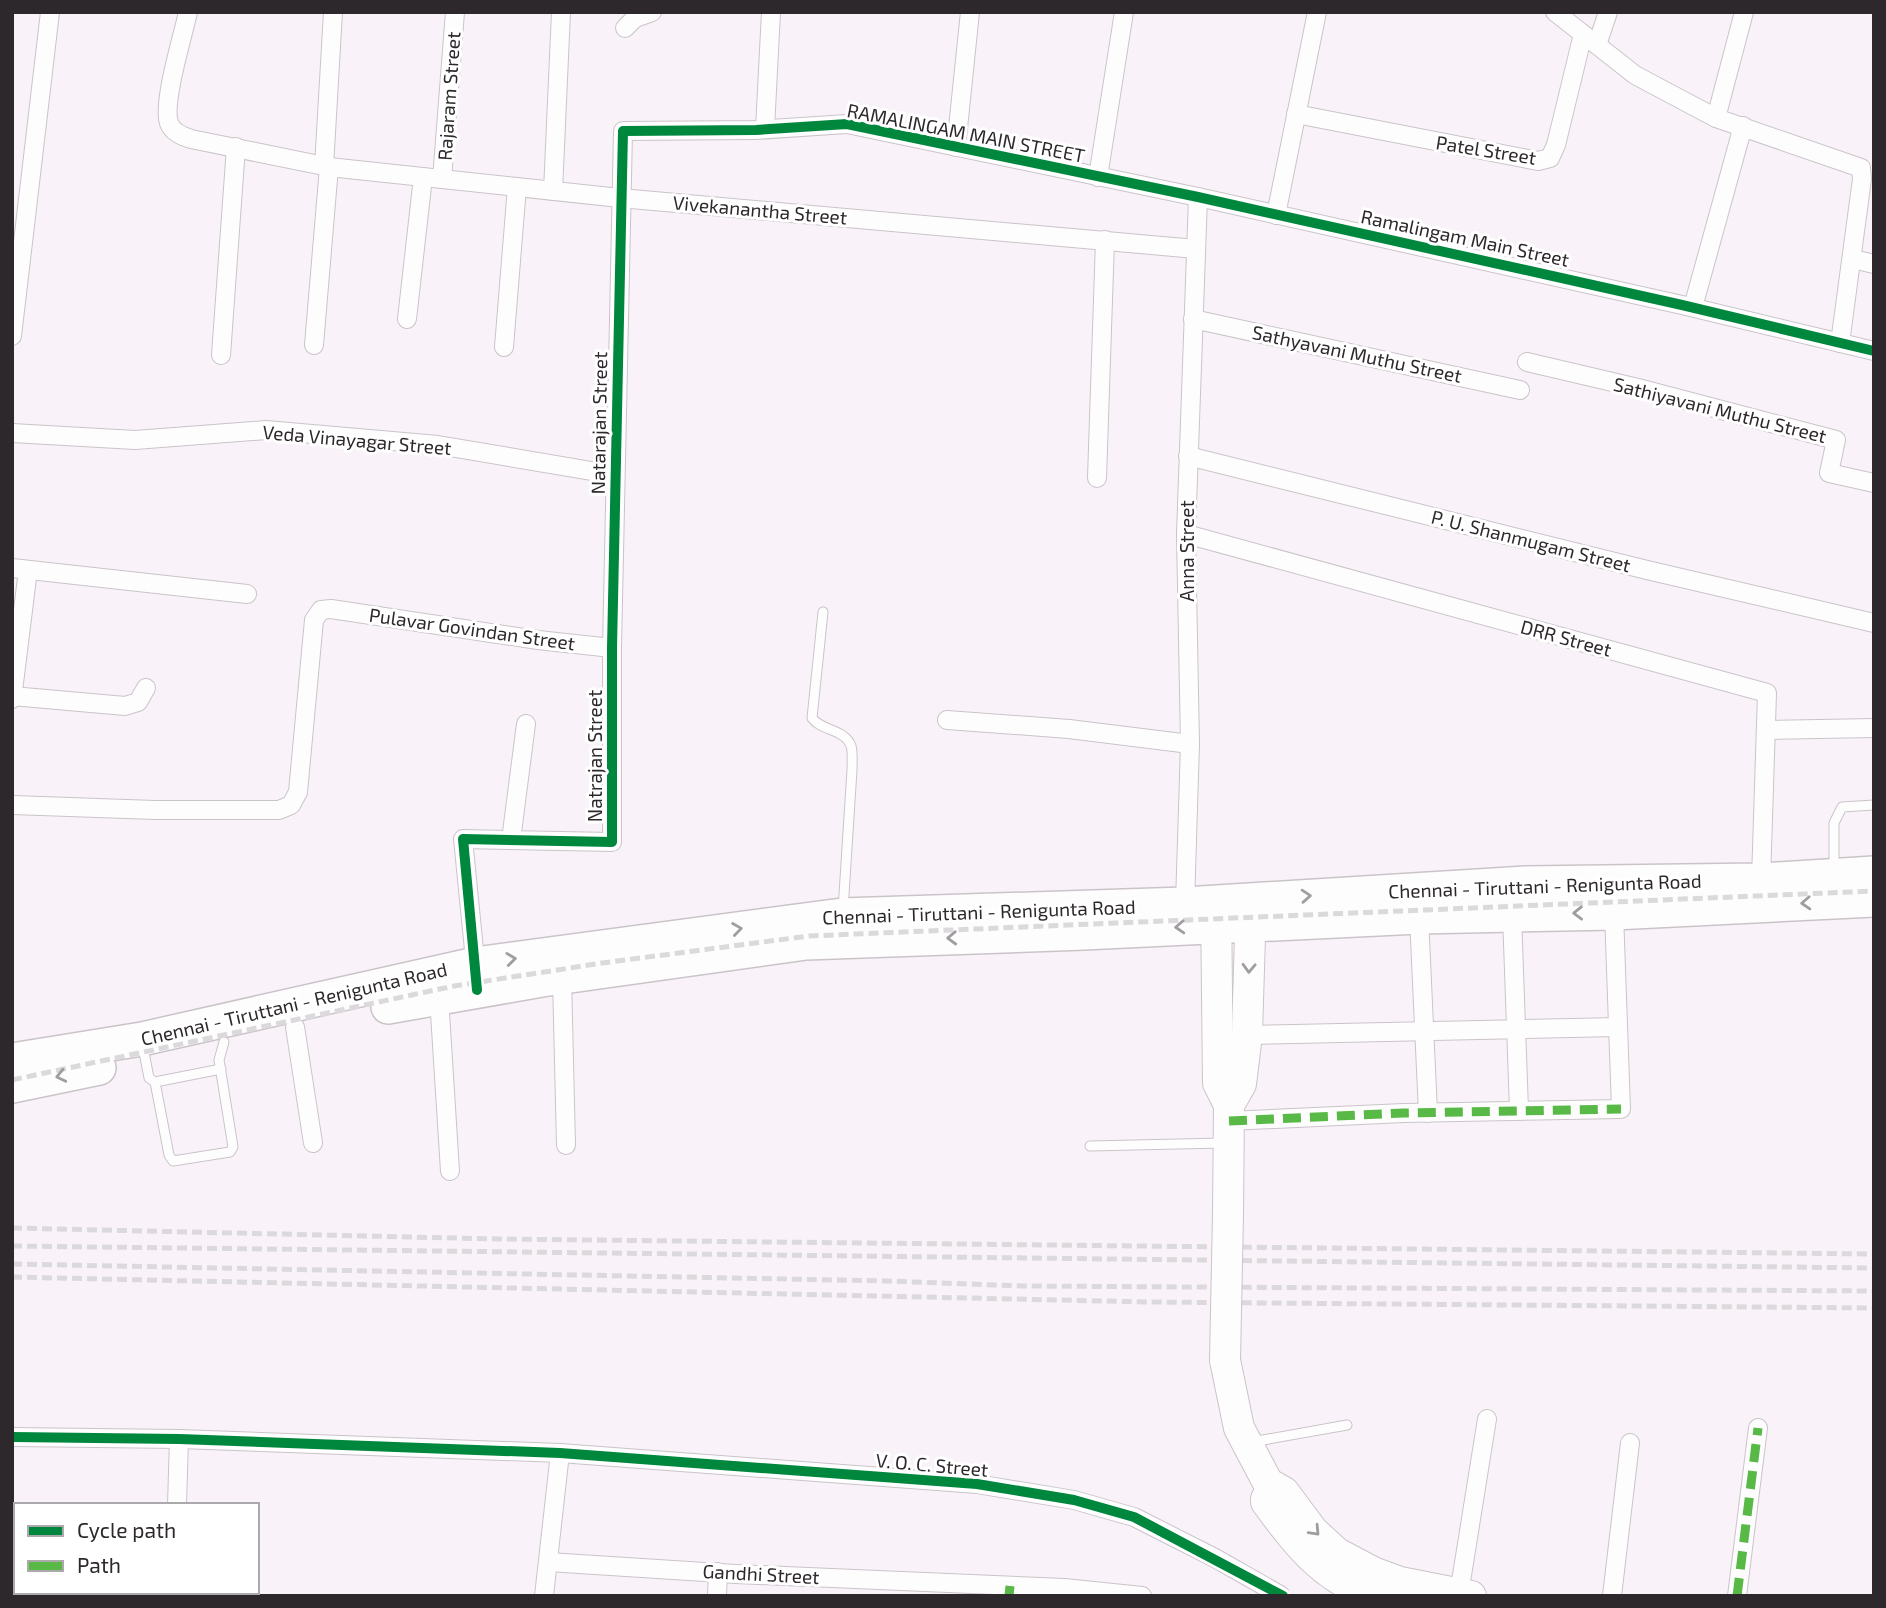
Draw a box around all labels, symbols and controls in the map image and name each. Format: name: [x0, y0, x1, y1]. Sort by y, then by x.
street label: Rajaram Street: [433, 31, 464, 161]
street label: RAMALINGAM MAIN STREET: [845, 98, 1087, 167]
street label: Patel Street: [1434, 130, 1538, 169]
street label: Vivekanantha Street: [672, 190, 848, 229]
street label: Ramalingam Main Street: [1359, 204, 1571, 271]
street label: Sathyavani Muthu Street: [1250, 320, 1464, 387]
street label: Natarajan Street: [586, 351, 611, 495]
street label: Sathiyavani Muthu Street: [1611, 372, 1829, 447]
street label: Veda Vinayagar Street: [262, 420, 452, 459]
street label: Anna Street: [1175, 500, 1198, 602]
street label: P. U. Shanmugam Street: [1429, 505, 1633, 576]
street label: Pulavar Govindan Street: [368, 603, 577, 654]
street label: DRR Street: [1518, 614, 1614, 661]
street label: Natrajan Street: [583, 690, 606, 822]
street label: Chennai - Tiruttani - Renigunta Road: [1388, 869, 1702, 902]
one-way arrow: [1300, 889, 1311, 904]
street label: Chennai - Tiruttani - Renigunta Road: [822, 895, 1136, 928]
one-way arrow: [1800, 895, 1811, 910]
one-way arrow: [1573, 906, 1584, 921]
one-way arrow: [1174, 920, 1185, 935]
one-way arrow: [731, 922, 742, 937]
one-way arrow: [947, 930, 958, 945]
one-way arrow: [505, 952, 517, 967]
street label: Chennai - Tiruttani - Renigunta Road: [139, 957, 449, 1050]
one-way arrow: [1241, 963, 1257, 974]
one-way arrow: [55, 1067, 67, 1082]
street label: V. O. C. Street: [875, 1448, 989, 1481]
legend: [14, 1503, 259, 1594]
text: Cycle path: [77, 1517, 176, 1542]
one-way arrow: [1306, 1523, 1319, 1536]
text: Path: [77, 1552, 121, 1577]
street label: Gandhi Street: [702, 1559, 820, 1588]

